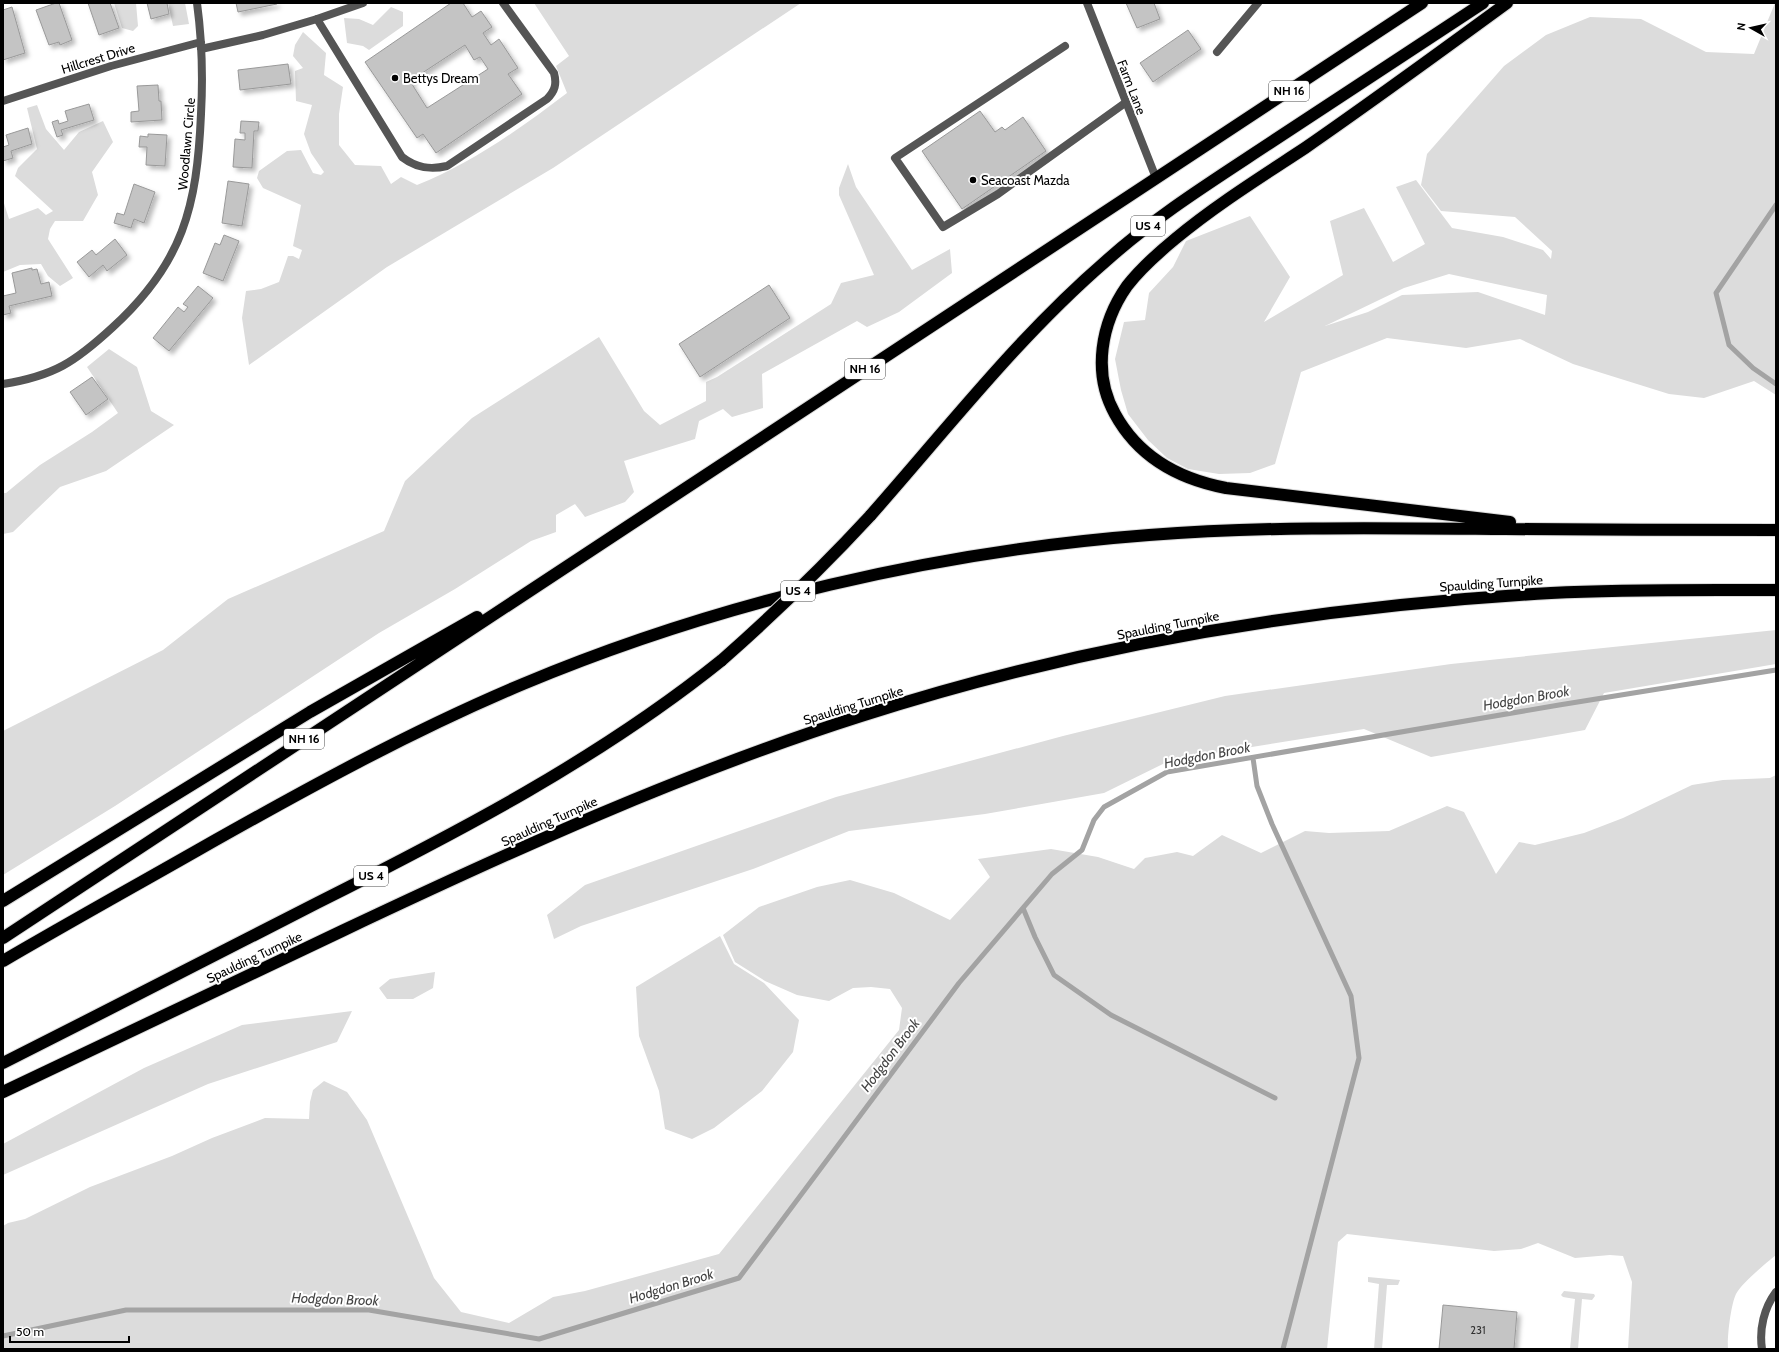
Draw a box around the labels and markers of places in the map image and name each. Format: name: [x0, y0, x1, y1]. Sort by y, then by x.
place label: Bettys Dream: [403, 70, 479, 86]
marker: Bettys Dream: [390, 73, 400, 83]
place label: Seacoast Mazda: [981, 172, 1070, 188]
marker: Seacoast Mazda: [968, 175, 978, 185]

